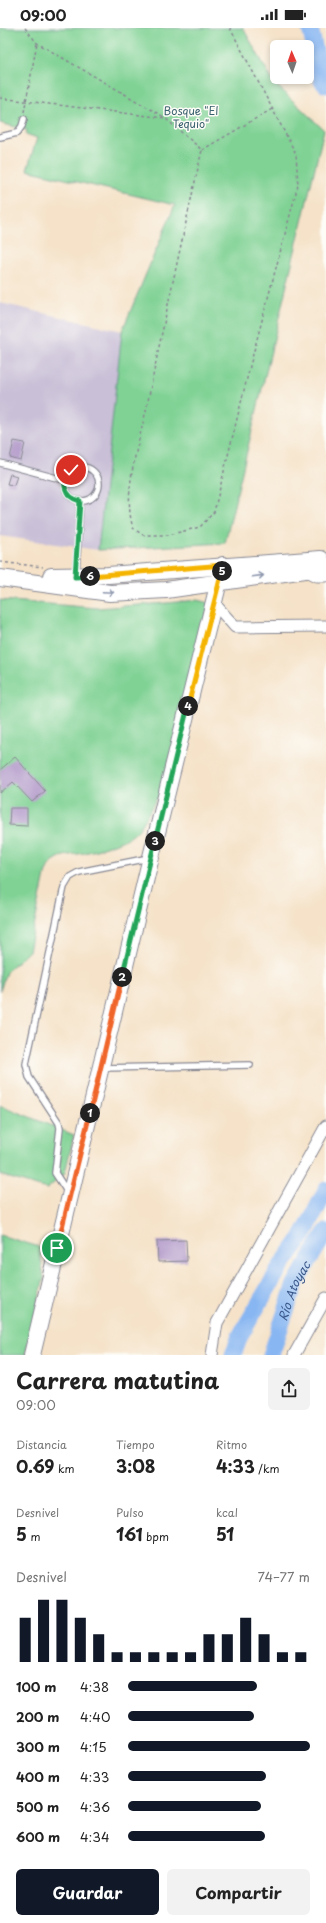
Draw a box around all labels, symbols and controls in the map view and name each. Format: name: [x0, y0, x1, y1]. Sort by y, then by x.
text: 09:00: [20, 3, 67, 26]
north arrow: [270, 40, 314, 84]
map controls: [270, 40, 314, 84]
park label: Bosque "El Tequio": [164, 102, 218, 132]
pin: [54, 453, 88, 487]
icon: check: [60, 459, 82, 481]
pin: 5: [212, 561, 232, 581]
text: 5: [218, 562, 226, 579]
pin: 6: [80, 566, 100, 586]
text: 6: [86, 567, 94, 584]
one-way arrow: [251, 572, 264, 580]
one-way arrow: [101, 588, 114, 595]
pin: 4: [178, 696, 198, 716]
text: 4: [184, 697, 192, 714]
pin: 3: [145, 831, 165, 851]
text: 3: [151, 832, 159, 849]
pin: 2: [112, 967, 132, 987]
text: 2: [118, 968, 126, 985]
pin: 1: [80, 1103, 100, 1123]
text: 1: [87, 1104, 93, 1121]
pin: [40, 1231, 74, 1265]
icon: arrive: [46, 1237, 68, 1259]
water label: Río Atoyac: [273, 1256, 315, 1323]
text: Carrera matutina: [16, 1363, 219, 1396]
button: share: [268, 1368, 310, 1410]
text: 09:00: [16, 1395, 56, 1414]
text: Distancia: [16, 1436, 67, 1453]
text: Tiempo: [116, 1436, 155, 1453]
text: Ritmo: [216, 1436, 247, 1453]
text: 0.69: [16, 1453, 55, 1479]
text: 3:08: [116, 1453, 155, 1479]
text: 4:33: [216, 1453, 255, 1479]
text: km: [55, 1460, 75, 1477]
text: /km: [255, 1460, 279, 1477]
text: Desnivel: [16, 1504, 59, 1521]
text: Pulso: [116, 1504, 144, 1521]
text: kcal: [216, 1504, 238, 1521]
text: 5: [16, 1521, 27, 1547]
text: 161: [116, 1521, 143, 1547]
text: 51: [216, 1521, 234, 1547]
text: m: [27, 1528, 40, 1545]
text: bpm: [143, 1528, 169, 1545]
text: Desnivel: [16, 1567, 67, 1586]
text: 74–77 m: [258, 1567, 310, 1586]
text: 100 m: [16, 1677, 57, 1696]
text: 4:38: [80, 1677, 109, 1696]
text: 200 m: [16, 1707, 60, 1726]
text: 4:40: [80, 1707, 110, 1726]
text: 300 m: [16, 1737, 60, 1756]
text: 4:15: [80, 1737, 107, 1756]
text: 400 m: [16, 1767, 60, 1786]
text: 4:33: [80, 1767, 109, 1786]
text: 500 m: [16, 1797, 59, 1816]
text: 4:36: [80, 1797, 110, 1816]
text: 600 m: [16, 1827, 60, 1846]
text: 4:34: [80, 1827, 110, 1846]
button: Guardar: [16, 1869, 159, 1915]
button: Compartir: [167, 1869, 310, 1915]

